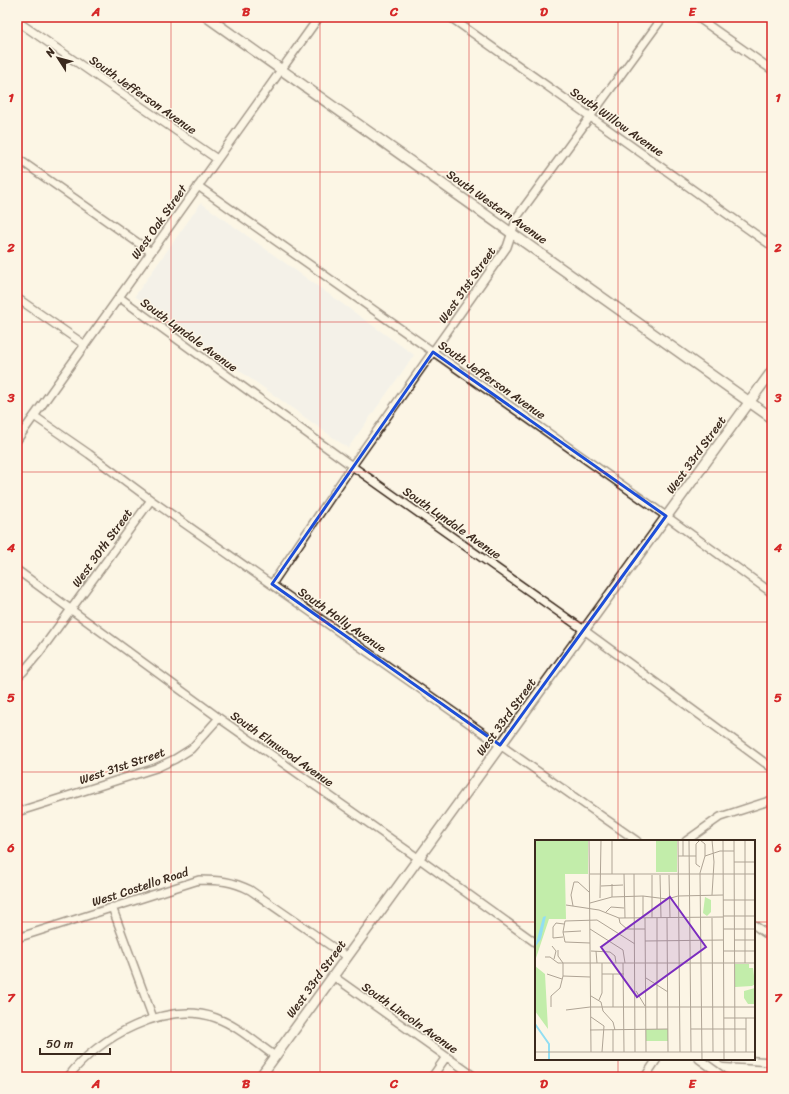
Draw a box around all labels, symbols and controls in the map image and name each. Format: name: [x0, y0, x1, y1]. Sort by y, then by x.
text: A: [91, 0, 100, 23]
text: B: [242, 0, 251, 23]
text: C: [389, 0, 399, 23]
text: D: [540, 0, 548, 23]
text: E: [688, 0, 697, 23]
north arrow: [38, 38, 78, 78]
text: N: [40, 43, 60, 62]
street label: South Jefferson Avenue: [85, 49, 201, 141]
street label: South Willow Avenue: [565, 81, 669, 163]
text: 1: [8, 86, 14, 109]
text: 1: [775, 86, 781, 109]
street label: South Western Avenue: [442, 164, 552, 250]
street label: West Oak Street: [125, 179, 194, 264]
text: 2: [6, 236, 15, 259]
text: 2: [773, 236, 782, 259]
street label: West 31st Street: [432, 242, 502, 328]
street label: South Lyndale Avenue: [136, 292, 242, 378]
street label: South Jefferson Avenue: [434, 334, 550, 426]
text: 3: [6, 386, 15, 409]
text: 3: [773, 386, 782, 409]
street label: West 33rd Street: [660, 411, 732, 499]
street label: South Lyndale Avenue: [398, 481, 506, 565]
street label: West 30th Street: [66, 504, 138, 592]
text: 4: [6, 536, 16, 559]
text: 4: [773, 536, 783, 559]
street label: South Holly Avenue: [293, 581, 391, 659]
street label: West 33rd Street: [470, 673, 542, 761]
text: 5: [7, 686, 15, 709]
text: 5: [774, 686, 782, 709]
street label: South Elmwood Avenue: [226, 705, 338, 793]
street label: West 31st Street: [76, 741, 168, 791]
text: 6: [6, 836, 15, 859]
text: 6: [773, 836, 782, 859]
inset map: [535, 840, 755, 1060]
street label: West Costello Road: [89, 860, 193, 913]
street label: West 33rd Street: [280, 935, 352, 1023]
street label: South Lincoln Avenue: [357, 976, 463, 1060]
text: 7: [7, 986, 16, 1009]
text: 7: [774, 986, 783, 1009]
scale bar: [40, 1030, 110, 1056]
text: 50 m: [46, 1033, 73, 1055]
text: A: [91, 1072, 100, 1094]
text: B: [242, 1072, 251, 1094]
text: C: [389, 1072, 399, 1094]
text: D: [540, 1072, 548, 1094]
text: E: [688, 1072, 697, 1094]

